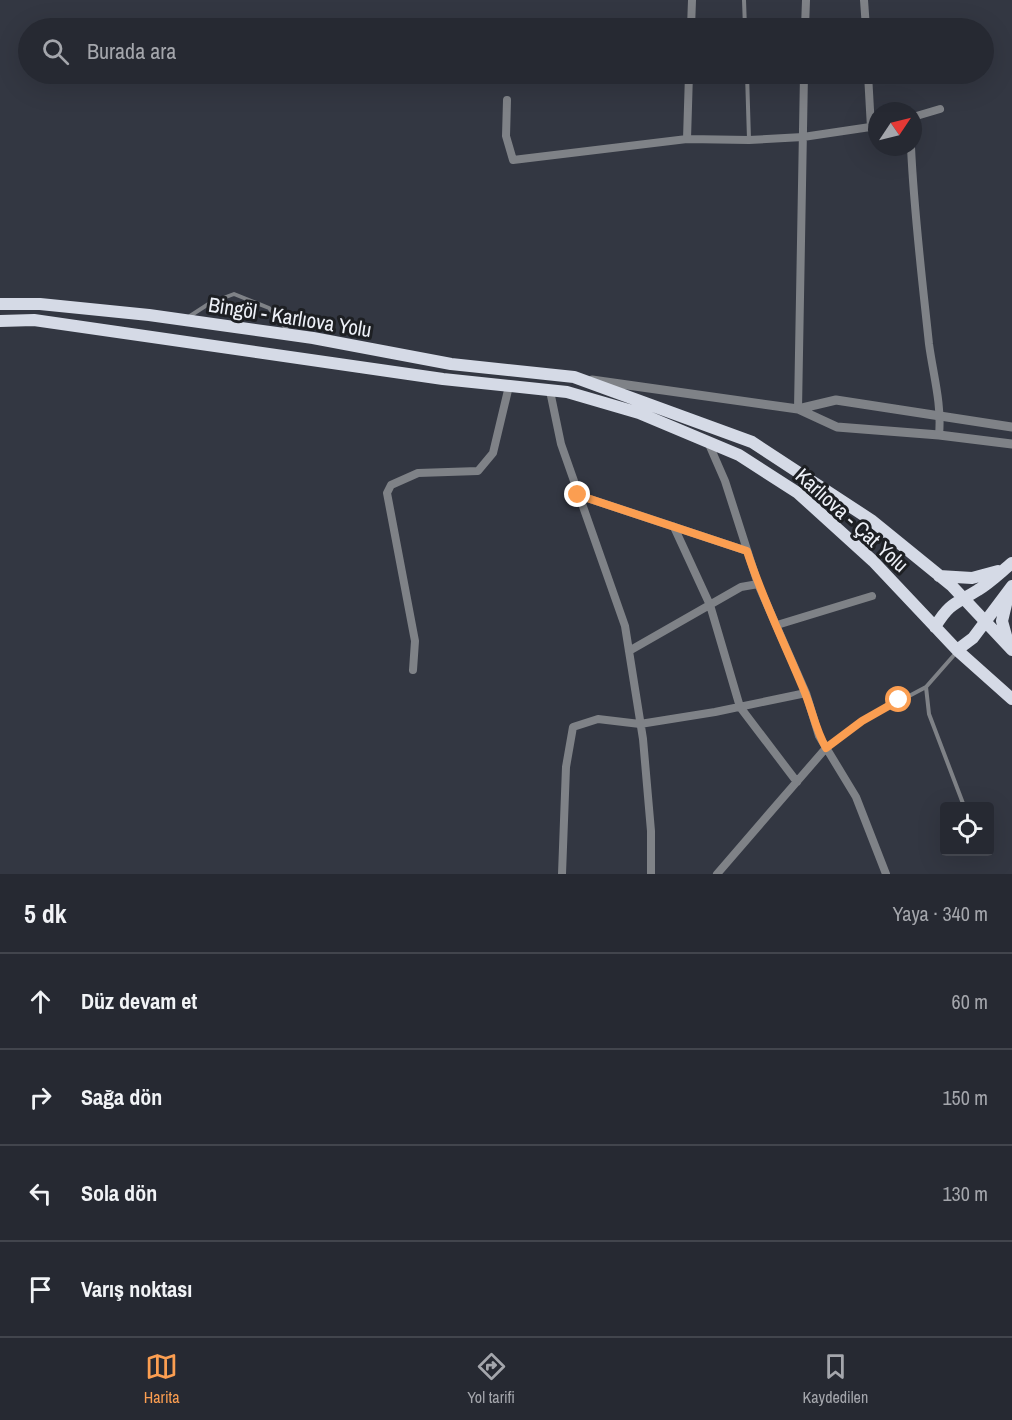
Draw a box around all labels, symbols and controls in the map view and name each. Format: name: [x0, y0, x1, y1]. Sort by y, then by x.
search box: [18, 18, 994, 84]
icon: search: [39, 35, 72, 68]
text: Burada ara: [87, 36, 176, 66]
north arrow: [868, 102, 922, 156]
street label: Bingöl - Karlıova Yolu: [206, 290, 374, 344]
street label: Karlıova - Çat Yolu: [789, 461, 915, 579]
route end: [564, 481, 590, 507]
route start: [885, 686, 911, 712]
map controls: [940, 802, 994, 856]
button: locate: [940, 802, 994, 856]
text: 5 dk: [24, 896, 67, 931]
text: Yaya · 340 m: [893, 900, 988, 927]
icon: ahead: [24, 985, 57, 1018]
text: Düz devam et: [81, 986, 197, 1016]
text: 60 m: [952, 988, 988, 1015]
icon: right: [24, 1081, 57, 1114]
text: Sağa dön: [81, 1082, 162, 1112]
text: 150 m: [942, 1084, 988, 1111]
icon: left: [24, 1177, 57, 1210]
text: Sola dön: [81, 1178, 157, 1208]
text: 130 m: [942, 1180, 988, 1207]
icon: arrive: [24, 1273, 57, 1306]
text: Varış noktası: [81, 1274, 192, 1304]
tab: Harita: [144, 1350, 180, 1408]
tab: Yol tarifi: [467, 1350, 515, 1408]
tab: Kaydedilen: [803, 1350, 868, 1408]

